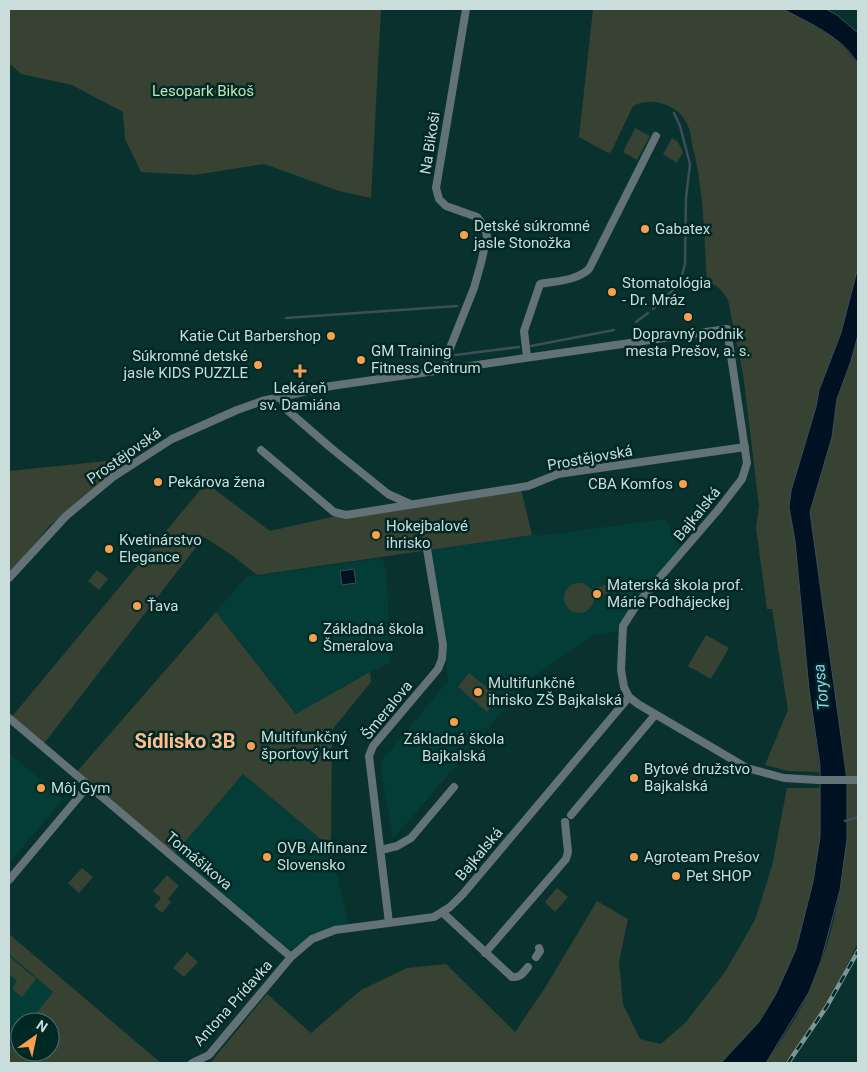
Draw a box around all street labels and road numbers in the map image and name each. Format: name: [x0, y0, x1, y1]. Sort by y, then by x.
street label: Na Bikoši: [416, 110, 444, 176]
street label: Prostějovská: [83, 424, 165, 488]
street label: Prostějovská: [546, 442, 634, 474]
street label: Bajkalská: [670, 483, 724, 545]
street label: Šmeralova: [358, 677, 416, 743]
street label: Bajkalská: [452, 824, 506, 884]
street label: Tomášikova: [162, 828, 236, 894]
street label: Antona Prídavka: [190, 956, 276, 1050]

